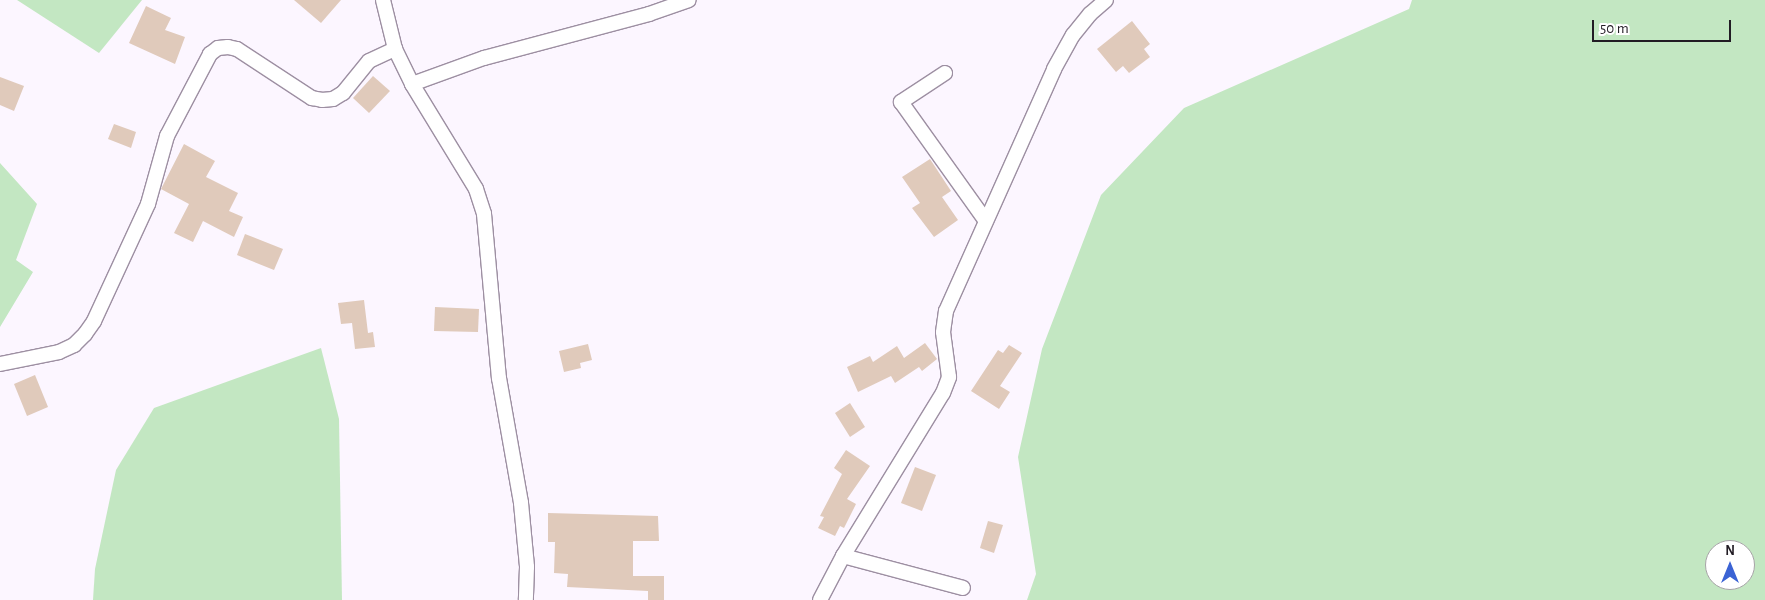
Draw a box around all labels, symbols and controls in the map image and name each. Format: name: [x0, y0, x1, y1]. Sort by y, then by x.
scale bar: [1595, 10, 1734, 42]
text: 50 m: [1600, 21, 1629, 36]
north arrow: [1705, 540, 1755, 590]
text: N: [1725, 544, 1735, 558]

